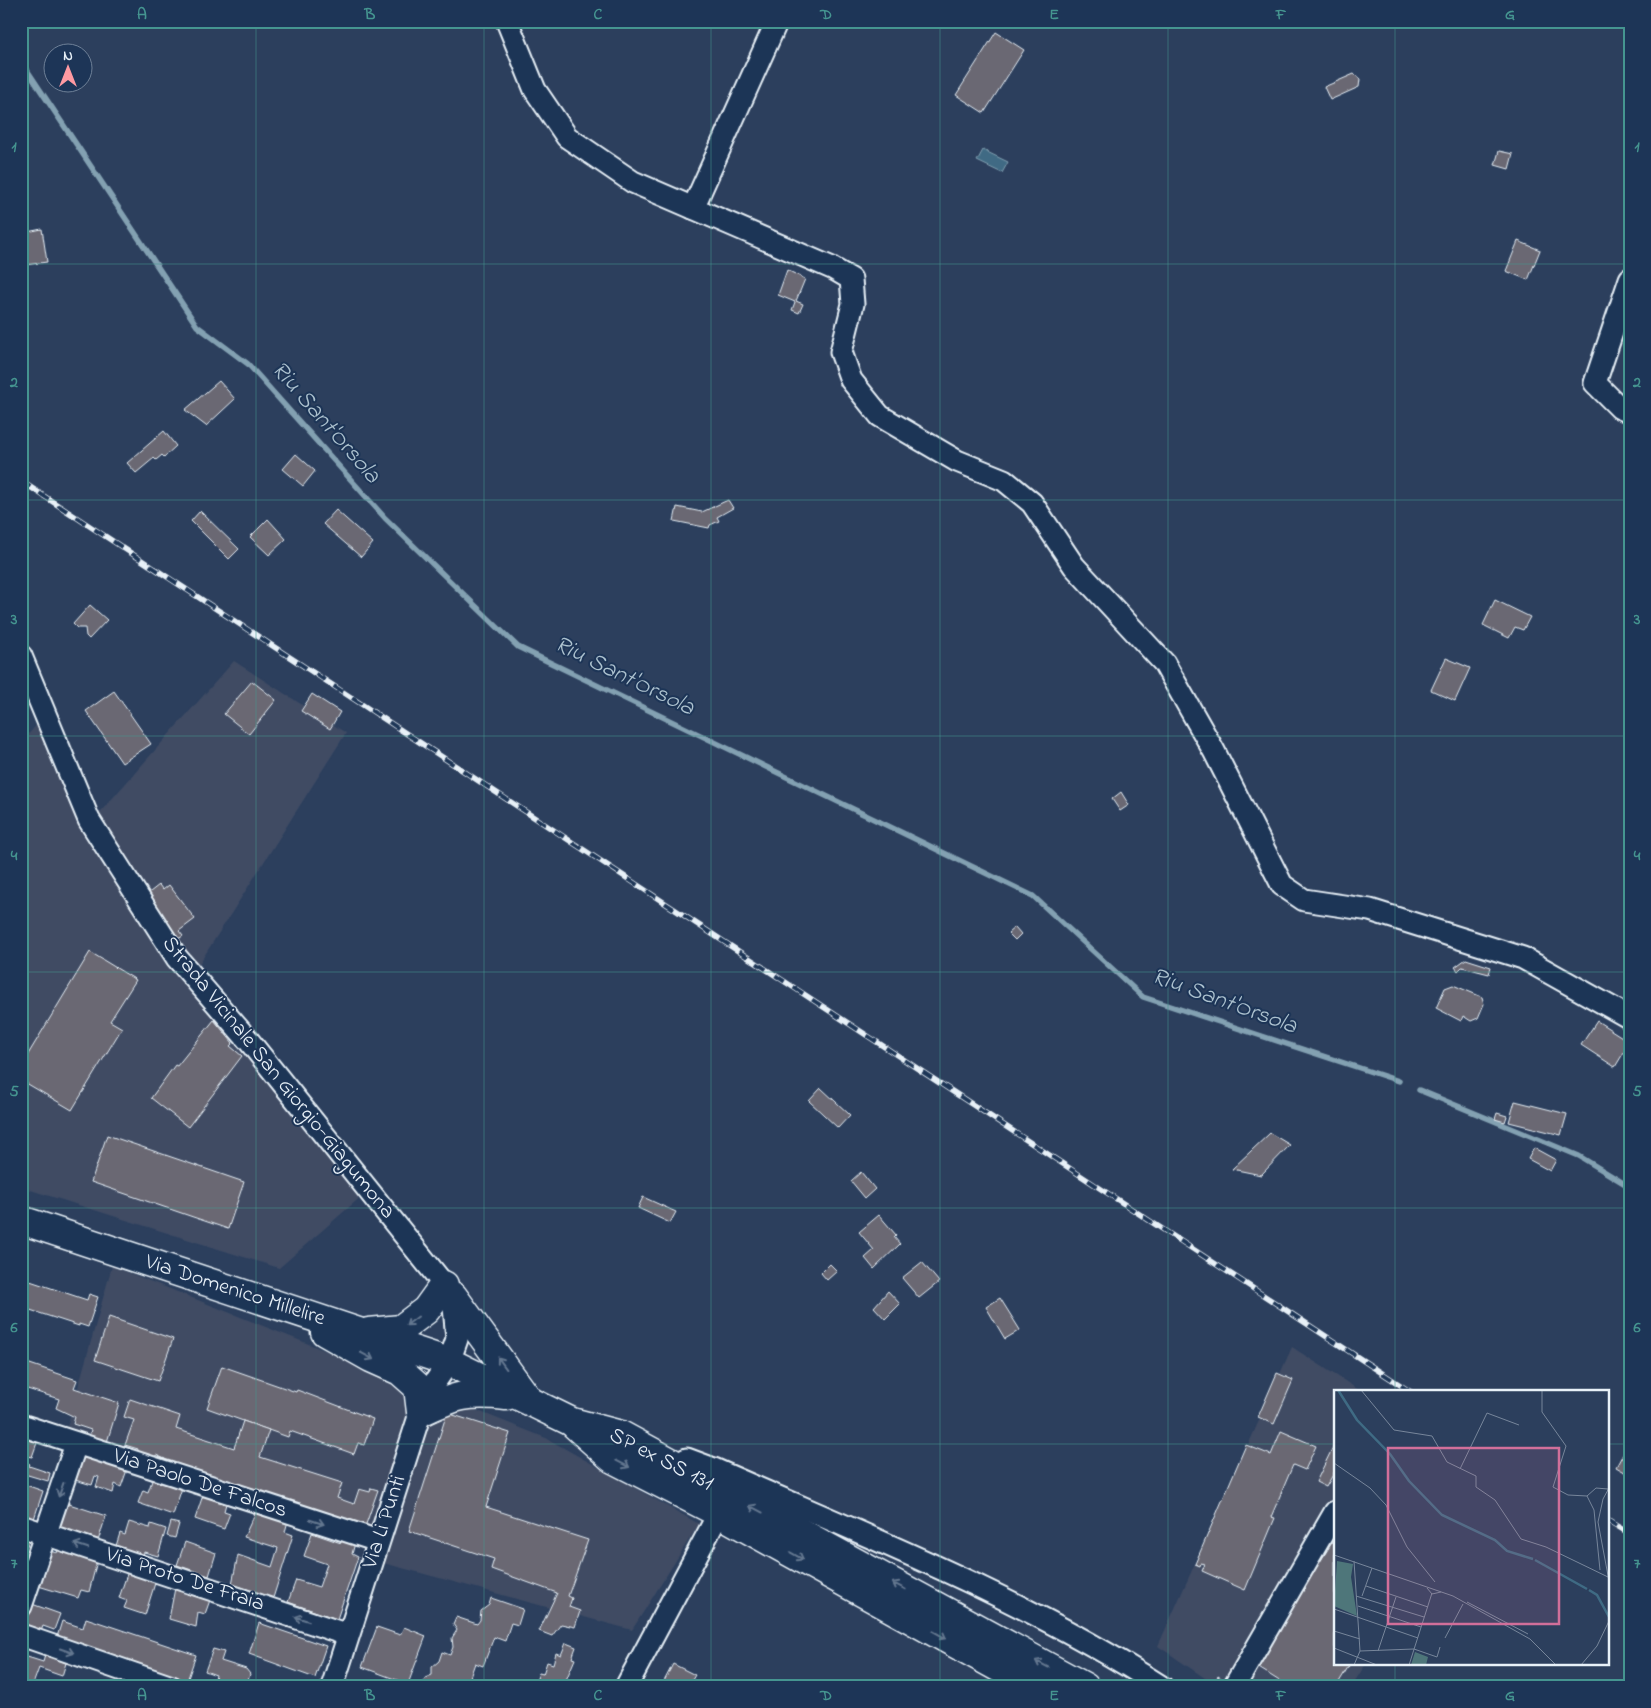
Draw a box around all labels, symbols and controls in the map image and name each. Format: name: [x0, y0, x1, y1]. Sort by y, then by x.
text: A: [137, 3, 147, 27]
text: B: [364, 3, 376, 27]
text: C: [594, 3, 603, 27]
text: D: [819, 3, 832, 27]
text: E: [1049, 3, 1059, 27]
text: F: [1275, 3, 1287, 27]
text: G: [1505, 3, 1515, 27]
north arrow: [42, 42, 92, 92]
text: N: [63, 46, 73, 67]
text: 1: [11, 135, 17, 159]
text: 1: [1634, 135, 1640, 159]
water label: Riu Sant'Orsola: [262, 354, 389, 493]
text: 2: [9, 371, 18, 395]
text: 2: [1632, 371, 1641, 395]
text: 3: [10, 608, 18, 632]
text: 3: [1633, 608, 1641, 632]
water label: Riu Sant'Orsola: [548, 628, 701, 727]
text: 4: [10, 844, 18, 868]
text: 4: [1633, 844, 1641, 868]
street label: Strada Vicinale San Giorgio-Giagumona: [153, 930, 402, 1227]
water label: Riu Sant'Orsola: [1147, 960, 1302, 1045]
text: 5: [9, 1080, 19, 1104]
text: 5: [1632, 1080, 1642, 1104]
street label: Via Domenico Millelire: [140, 1246, 329, 1335]
text: 6: [9, 1316, 18, 1340]
one-way arrow: [405, 1316, 419, 1326]
text: 6: [1632, 1316, 1641, 1340]
one-way arrow: [359, 1352, 374, 1361]
one-way arrow: [497, 1356, 507, 1370]
inset map: [1334, 1390, 1608, 1666]
street label: SP ex SS 131: [603, 1420, 719, 1500]
street label: Via Paolo De Falcos: [108, 1440, 291, 1527]
one-way arrow: [615, 1460, 630, 1469]
street label: Via Li Punti: [355, 1471, 415, 1574]
one-way arrow: [55, 1482, 65, 1498]
one-way arrow: [749, 1504, 764, 1513]
one-way arrow: [309, 1517, 325, 1527]
street label: Via Proto De Fraia: [100, 1539, 269, 1621]
one-way arrow: [73, 1540, 89, 1550]
one-way arrow: [790, 1551, 805, 1561]
text: 7: [11, 1552, 18, 1576]
text: 7: [1634, 1552, 1641, 1576]
one-way arrow: [892, 1581, 907, 1590]
one-way arrow: [294, 1614, 310, 1623]
one-way arrow: [932, 1630, 946, 1640]
one-way arrow: [59, 1647, 75, 1656]
one-way arrow: [1035, 1658, 1049, 1668]
text: A: [137, 1684, 147, 1708]
text: B: [364, 1684, 376, 1708]
text: C: [594, 1684, 603, 1708]
text: D: [819, 1684, 832, 1708]
text: E: [1049, 1684, 1059, 1708]
text: F: [1275, 1684, 1287, 1708]
text: G: [1505, 1684, 1515, 1708]

